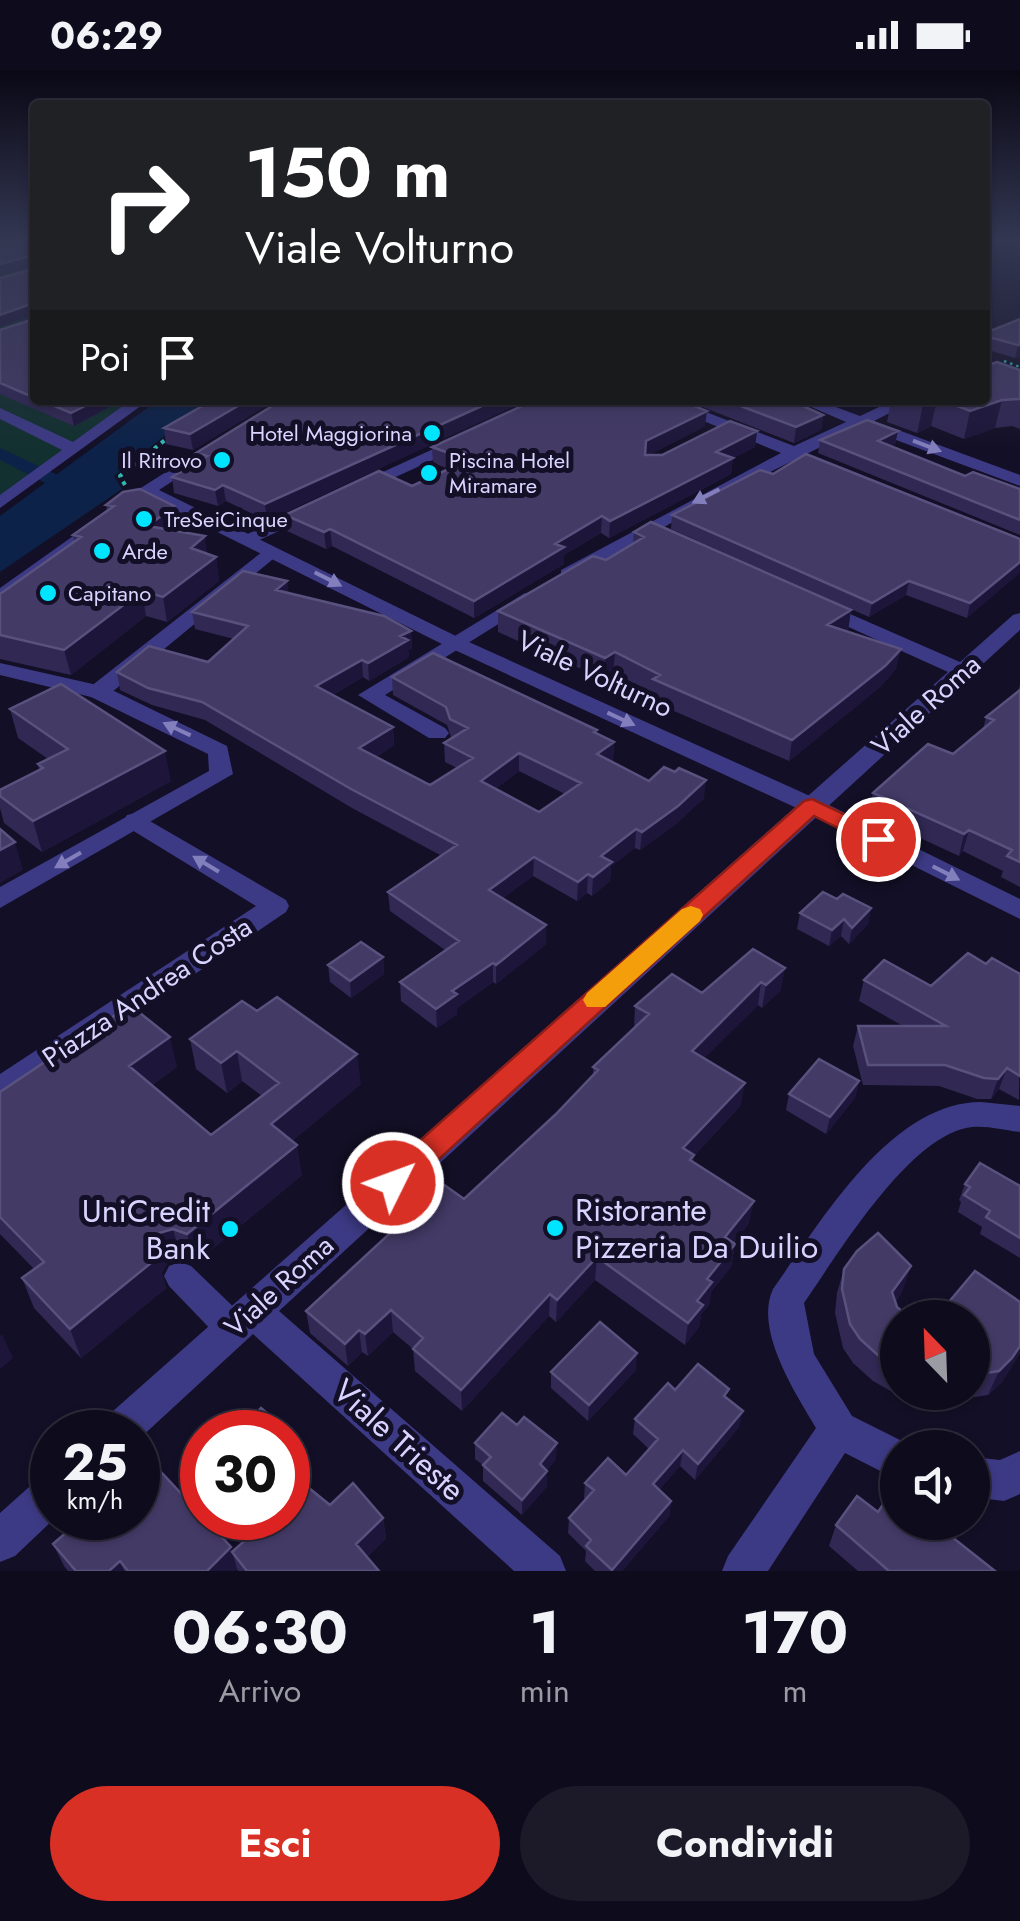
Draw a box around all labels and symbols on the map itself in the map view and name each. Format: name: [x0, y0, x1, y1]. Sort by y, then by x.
place label: Hotel Maggiorina: [249, 417, 412, 449]
marker: Hotel Maggiorina: [421, 422, 443, 444]
one-way arrow: [912, 439, 942, 454]
place label: Il Ritrovo: [121, 444, 202, 476]
place label: Piscina Hotel Miramare: [449, 444, 570, 501]
marker: Il Ritrovo: [211, 449, 233, 471]
marker: Piscina Hotel Miramare: [418, 462, 440, 484]
one-way arrow: [691, 487, 720, 504]
place label: TreSeiCinque: [164, 503, 288, 535]
marker: TreSeiCinque: [133, 508, 155, 530]
place label: Arde: [122, 535, 168, 567]
marker: Arde: [91, 540, 113, 562]
one-way arrow: [313, 570, 342, 587]
place label: Capitano: [68, 577, 151, 609]
marker: Capitano: [37, 582, 59, 604]
street label: Viale Volturno: [510, 620, 680, 728]
street label: Viale Roma: [862, 645, 990, 765]
one-way arrow: [607, 710, 636, 727]
one-way arrow: [162, 721, 191, 738]
pin: [836, 797, 921, 882]
one-way arrow: [54, 851, 82, 868]
one-way arrow: [192, 856, 220, 873]
one-way arrow: [932, 864, 961, 881]
street label: Piazza Andrea Costa: [34, 906, 260, 1078]
position arrow: [341, 1131, 445, 1235]
place label: Ristorante Pizzeria Da Duilio: [575, 1187, 818, 1270]
place label: UniCredit Bank: [82, 1188, 211, 1271]
marker: Ristorante Pizzeria Da Duilio: [544, 1217, 566, 1239]
marker: UniCredit Bank: [219, 1218, 241, 1240]
street label: Viale Roma: [215, 1226, 343, 1346]
north arrow: [880, 1300, 990, 1410]
street label: Viale Trieste: [323, 1368, 475, 1512]
speed limit sign: 30: [180, 1410, 310, 1540]

